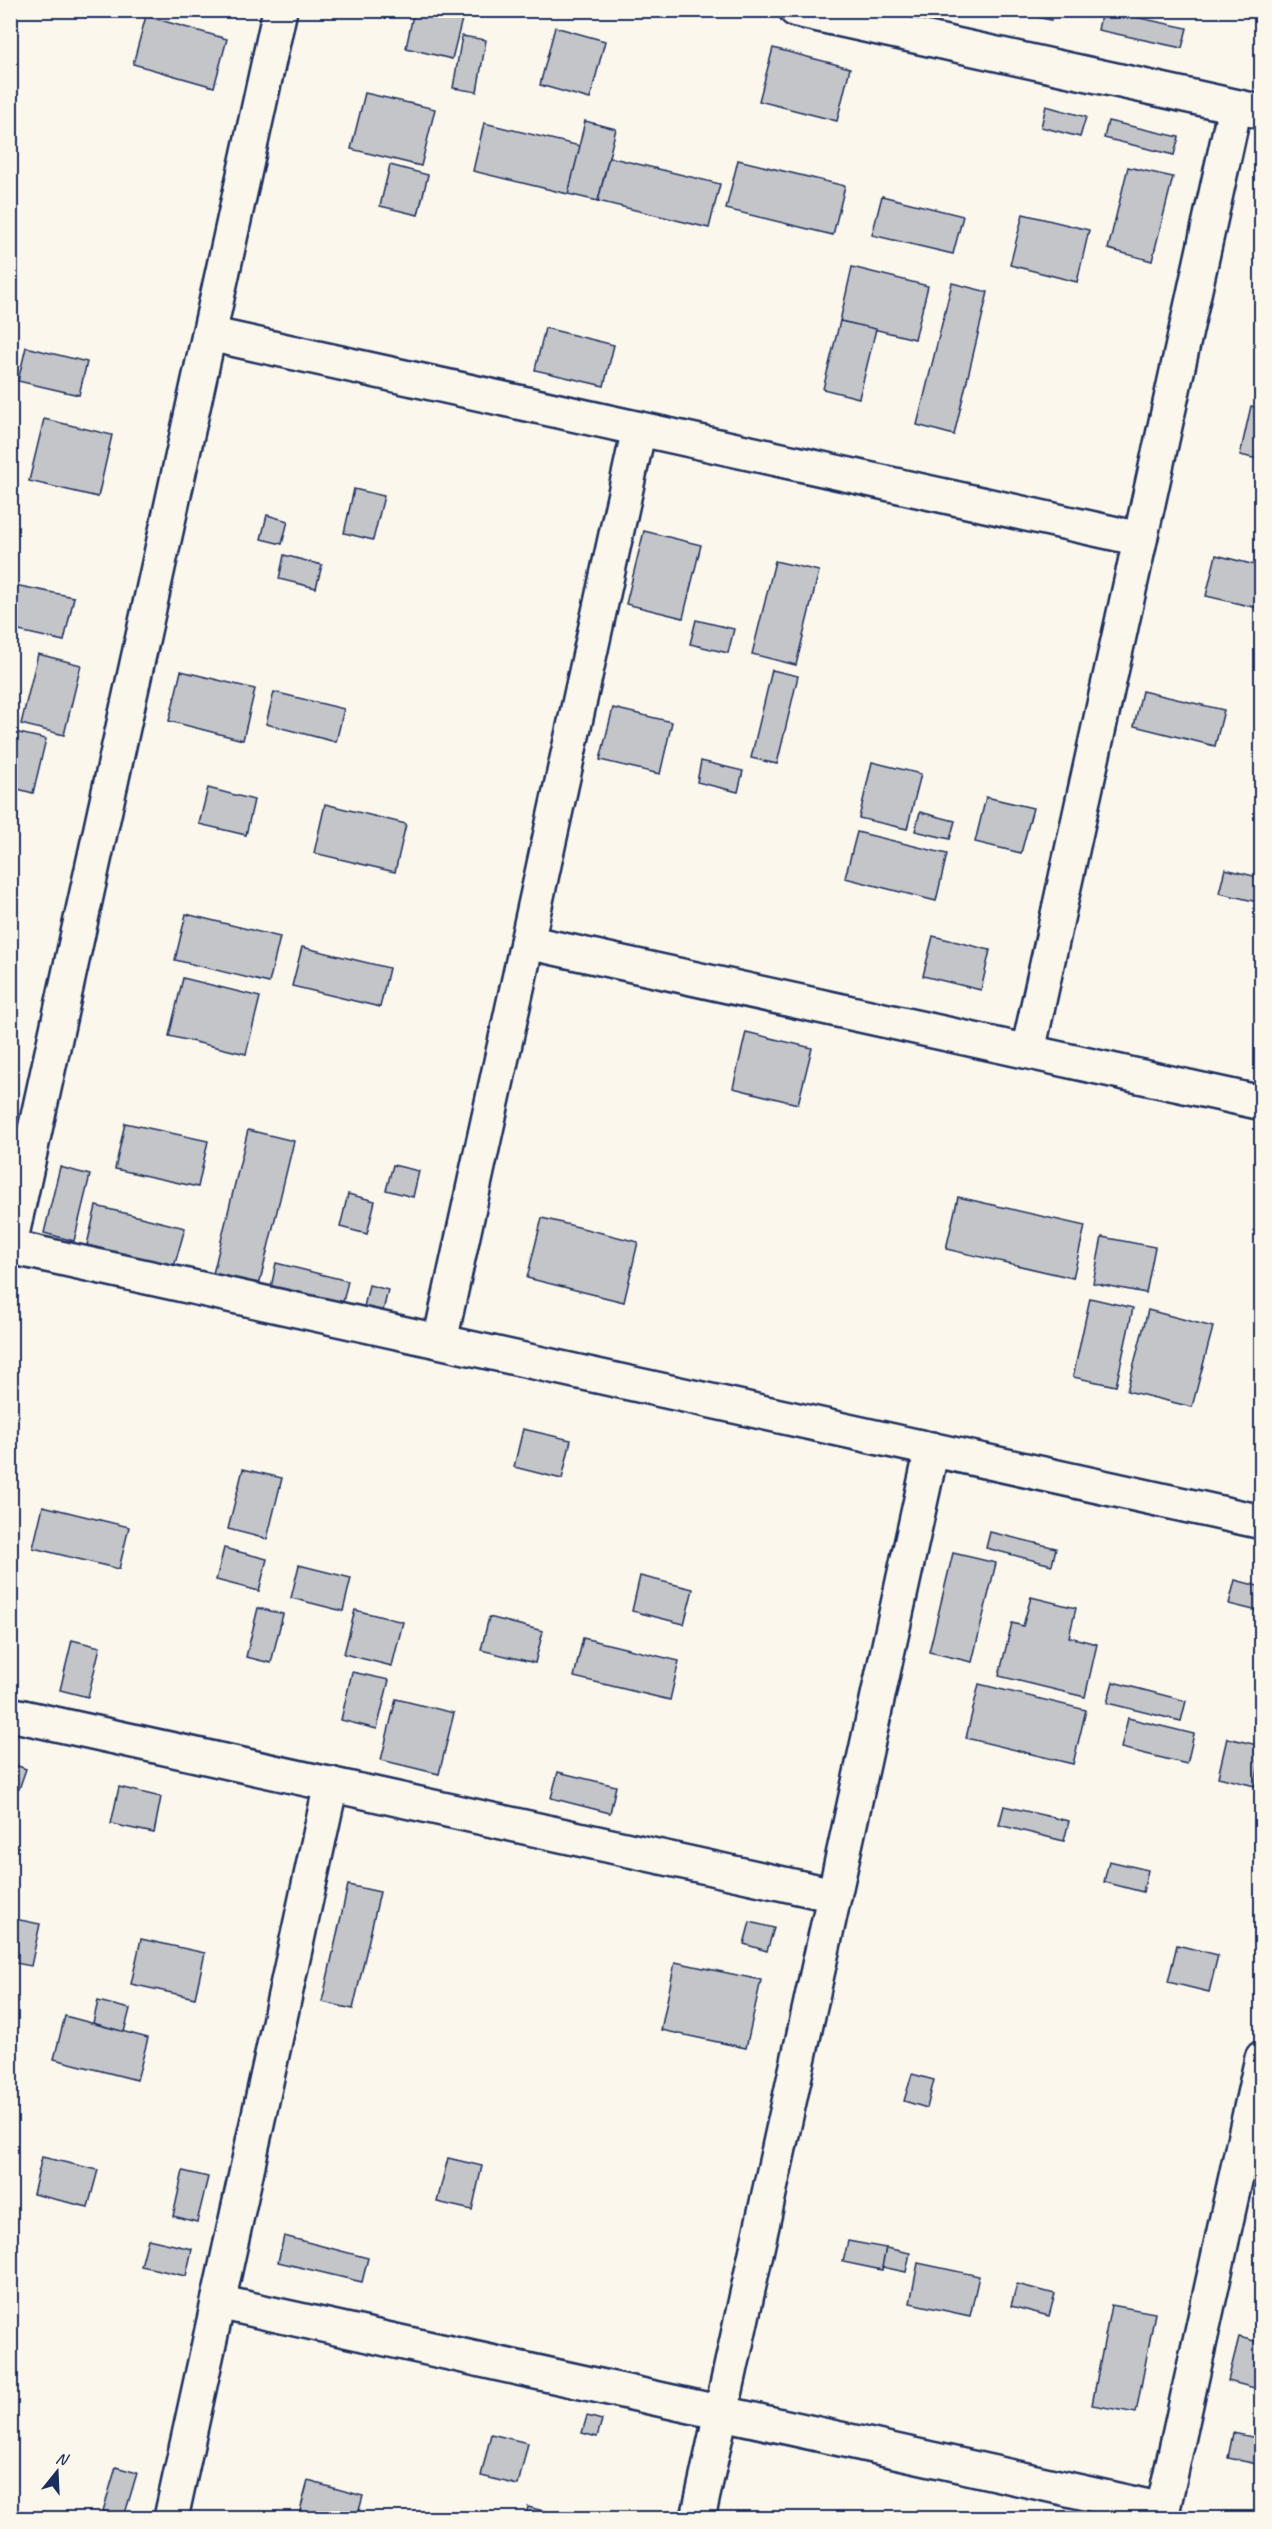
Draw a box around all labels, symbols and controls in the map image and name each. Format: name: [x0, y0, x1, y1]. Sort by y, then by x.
north arrow: [27, 2442, 87, 2502]
text: N: [54, 2448, 72, 2471]

